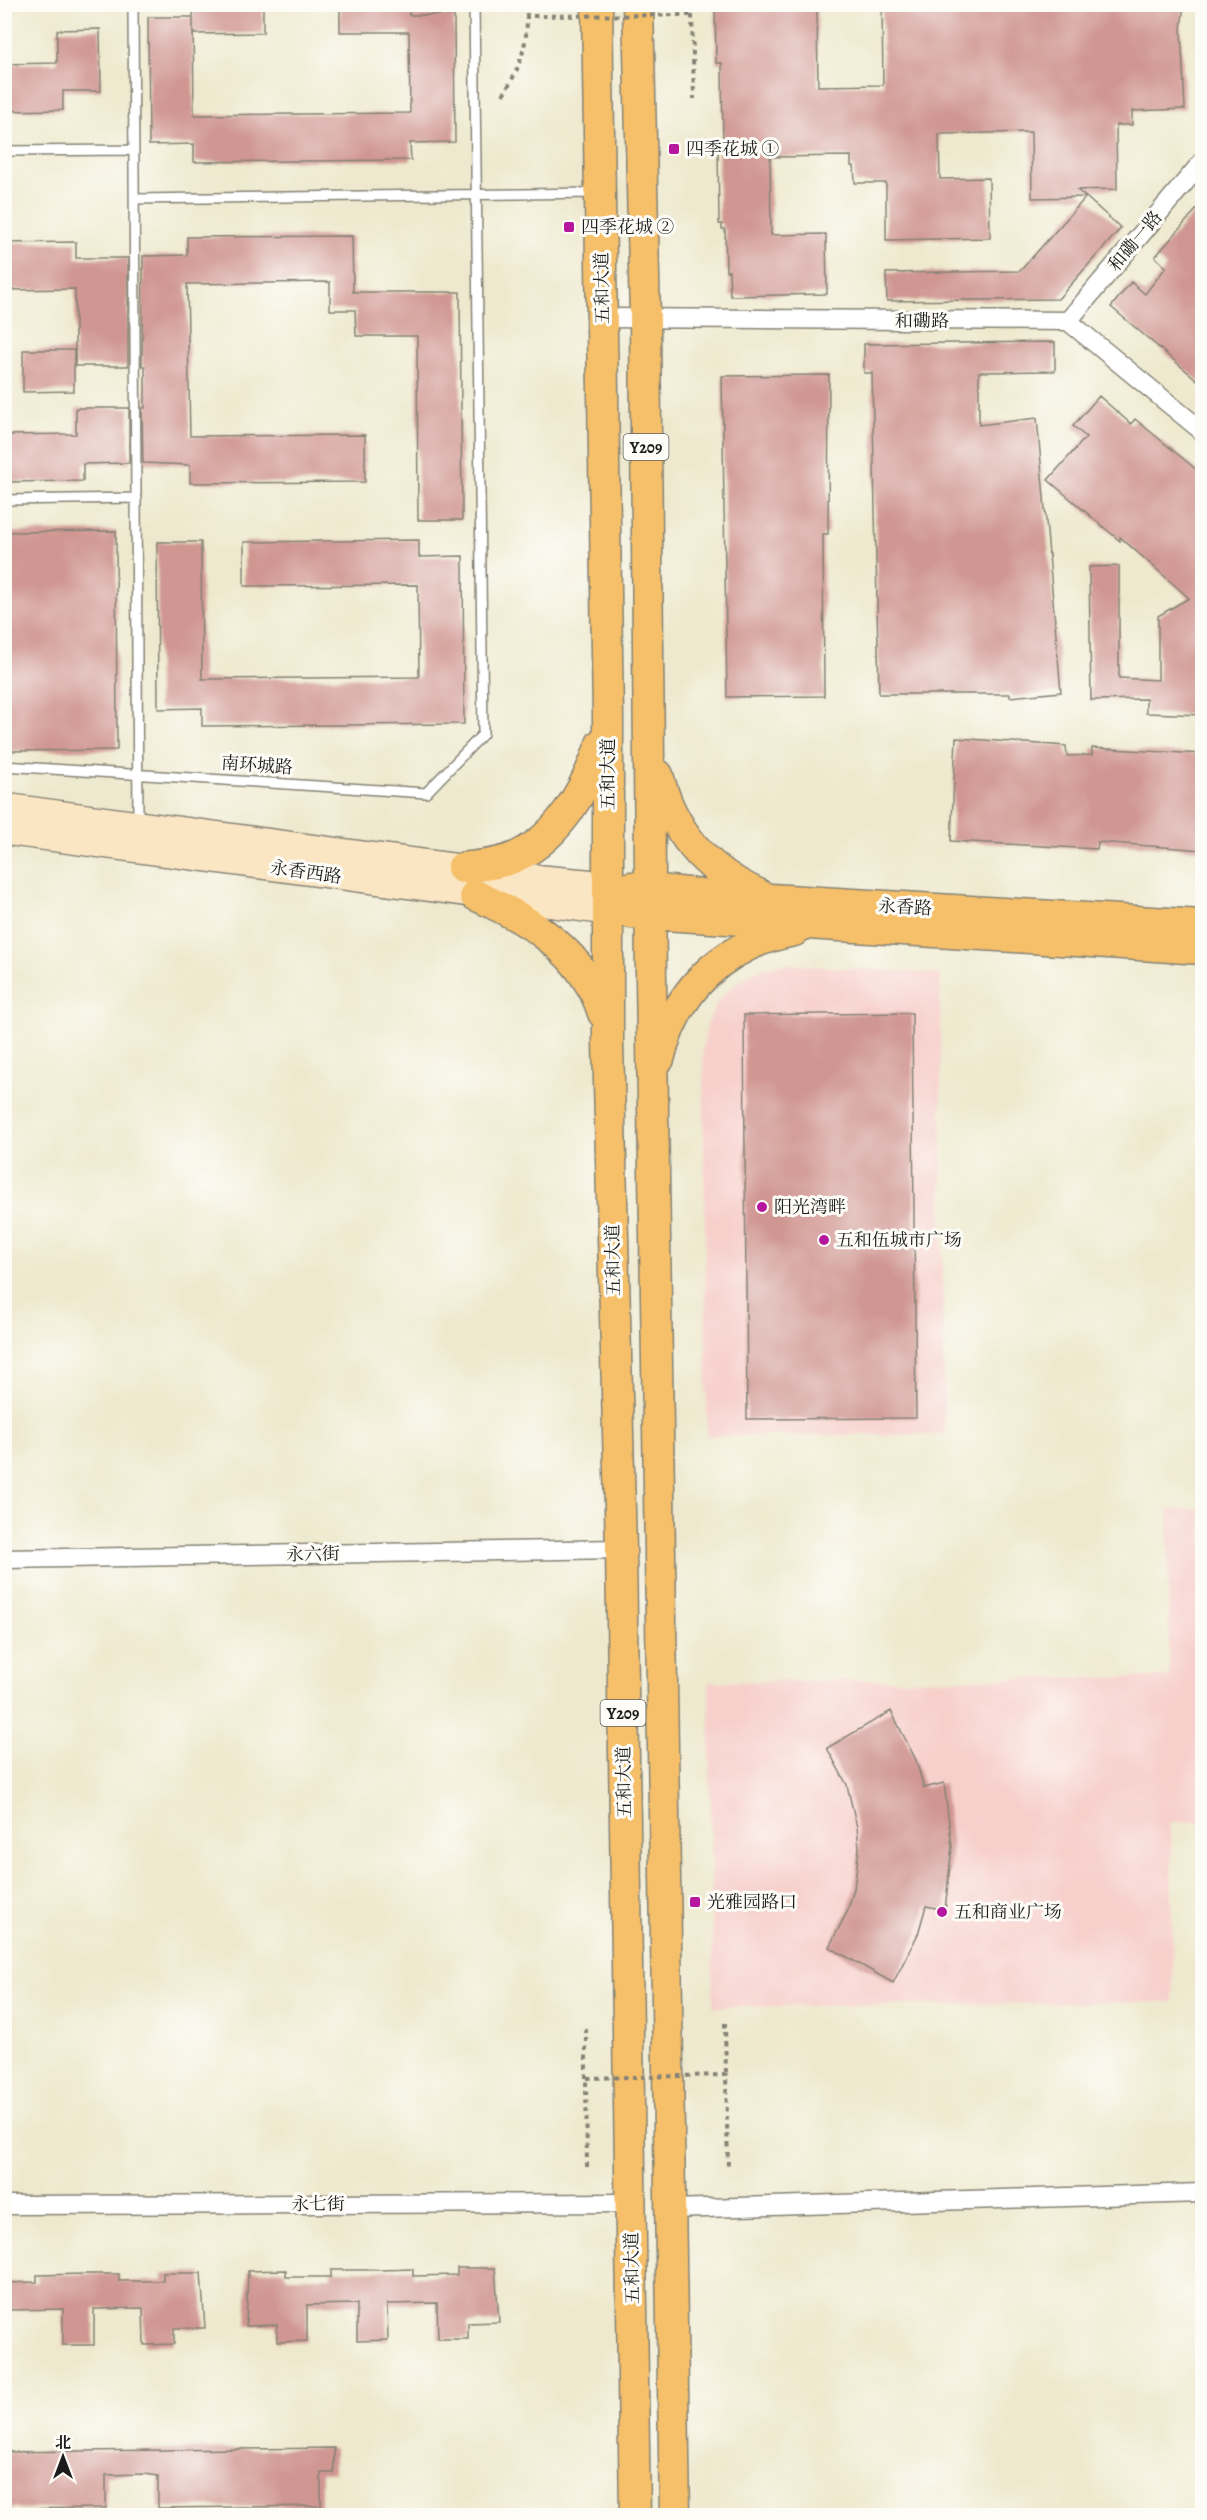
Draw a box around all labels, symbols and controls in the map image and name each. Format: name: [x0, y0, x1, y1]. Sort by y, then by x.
place label: 四季花城 ①: [686, 137, 780, 161]
marker: 四季花城 ①: [667, 142, 681, 156]
street label: 和磡一路: [1103, 206, 1167, 276]
place label: 四季花城 ②: [581, 215, 675, 239]
marker: 四季花城 ②: [562, 220, 576, 234]
street label: 五和大道: [589, 252, 615, 324]
street label: 和磡路: [895, 309, 949, 333]
road number: Y209: [624, 434, 668, 460]
street label: 五和大道: [596, 738, 620, 810]
street label: 南环城路: [220, 751, 294, 779]
street label: 永香西路: [269, 855, 343, 889]
street label: 永香路: [877, 894, 933, 920]
place label: 阳光湾畔: [774, 1195, 846, 1219]
marker: 阳光湾畔: [755, 1200, 769, 1214]
street label: 五和大道: [600, 1224, 626, 1296]
place label: 五和伍城市广场: [836, 1228, 962, 1252]
marker: 五和伍城市广场: [817, 1233, 831, 1247]
street label: 永六街: [286, 1542, 340, 1566]
road number: Y209: [600, 1700, 646, 1726]
street label: 五和大道: [611, 1746, 637, 1818]
place label: 光雅园路口: [707, 1890, 797, 1914]
marker: 光雅园路口: [688, 1895, 702, 1909]
place label: 五和商业广场: [954, 1900, 1062, 1924]
marker: 五和商业广场: [935, 1905, 949, 1919]
street label: 永七街: [291, 2192, 345, 2216]
street label: 五和大道: [619, 2232, 645, 2304]
north arrow: [33, 2427, 93, 2487]
text: 北: [55, 2432, 71, 2454]

